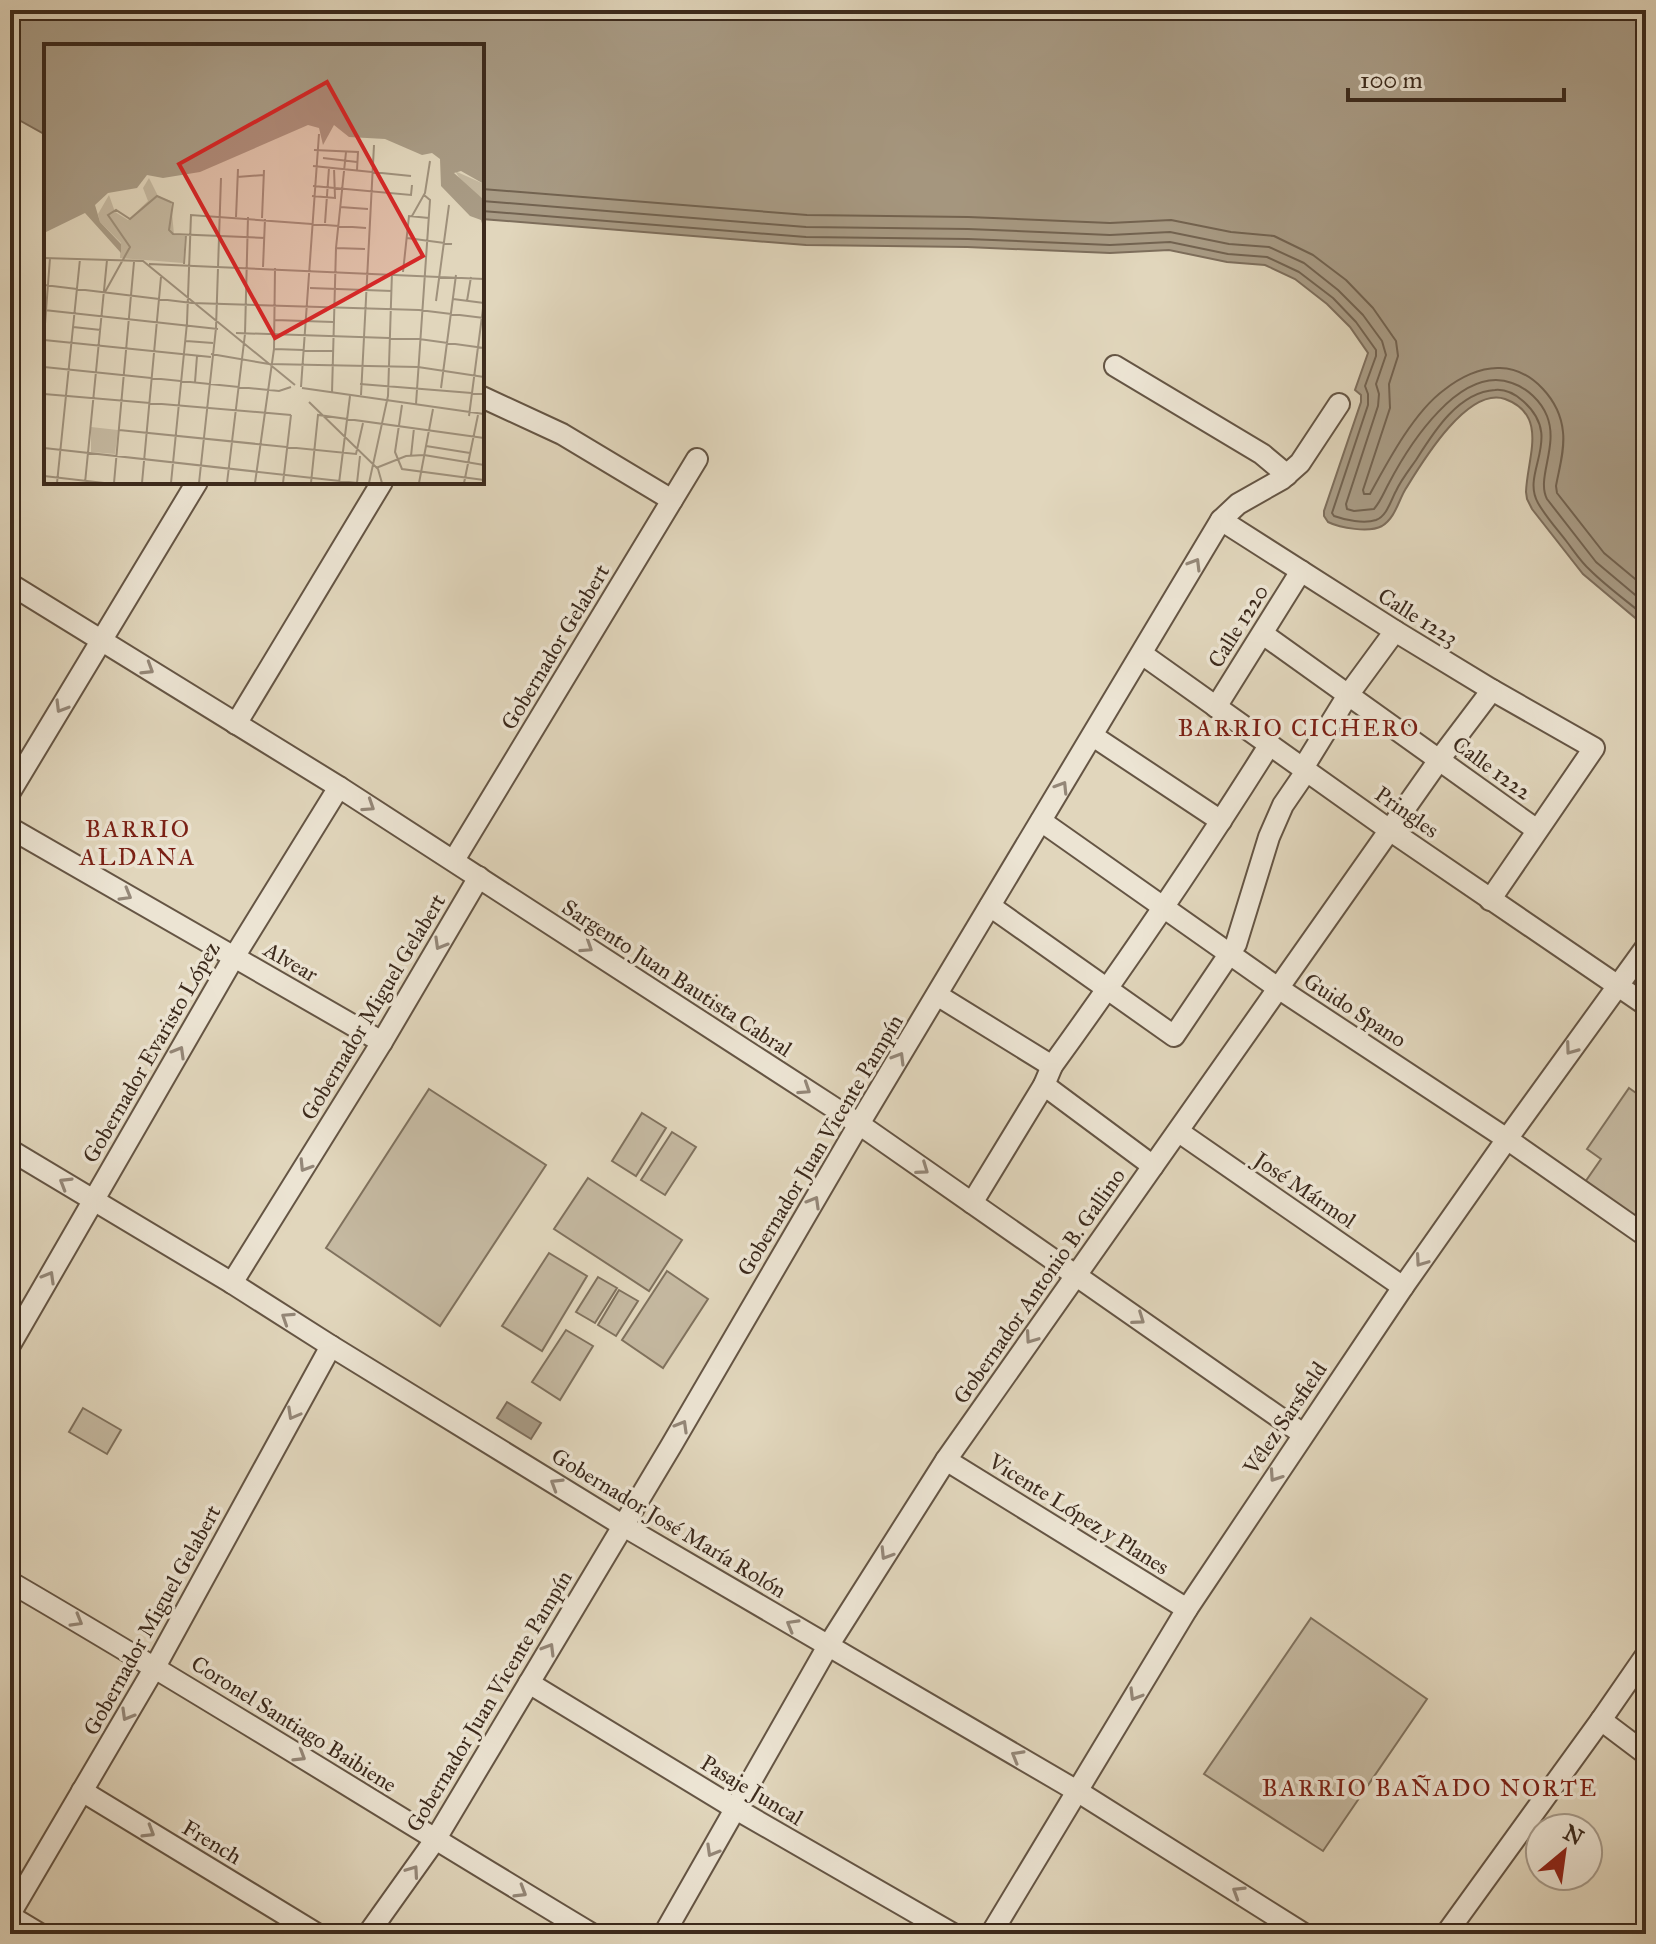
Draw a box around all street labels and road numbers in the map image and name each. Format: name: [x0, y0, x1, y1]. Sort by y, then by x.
street label: Gobernador Gelabert: [495, 559, 615, 735]
street label: Calle 1220: [1202, 579, 1274, 673]
street label: Calle 1223: [1373, 582, 1463, 652]
street label: Calle 1222: [1447, 730, 1537, 806]
street label: Pringles: [1370, 780, 1444, 844]
street label: Gobernador Miguel Gelabert: [295, 889, 451, 1125]
street label: Sargento Juan Bautista Cabral: [557, 893, 797, 1063]
street label: Alvear: [258, 935, 323, 988]
street label: Gobernador Evaristo López: [77, 937, 225, 1167]
street label: Guido Spano: [1299, 967, 1411, 1053]
street label: Gobernador Juan Vicente Pampín: [731, 1009, 909, 1281]
street label: José Mármol: [1247, 1145, 1361, 1234]
street label: Gobernador Antonio B. Gallino: [947, 1163, 1131, 1409]
street label: Vélez Sarsfield: [1237, 1357, 1333, 1480]
street label: Gobernador José María Rolón: [547, 1442, 791, 1604]
street label: Vicente López y Planes: [983, 1447, 1174, 1580]
street label: Gobernador Miguel Gelabert: [77, 1500, 227, 1740]
street label: Gobernador Juan Vicente Pampín: [400, 1565, 578, 1837]
street label: Coronel Santiago Baibiene: [186, 1650, 402, 1798]
street label: Pasaje Juncal: [696, 1749, 808, 1831]
street label: French: [177, 1814, 247, 1870]

